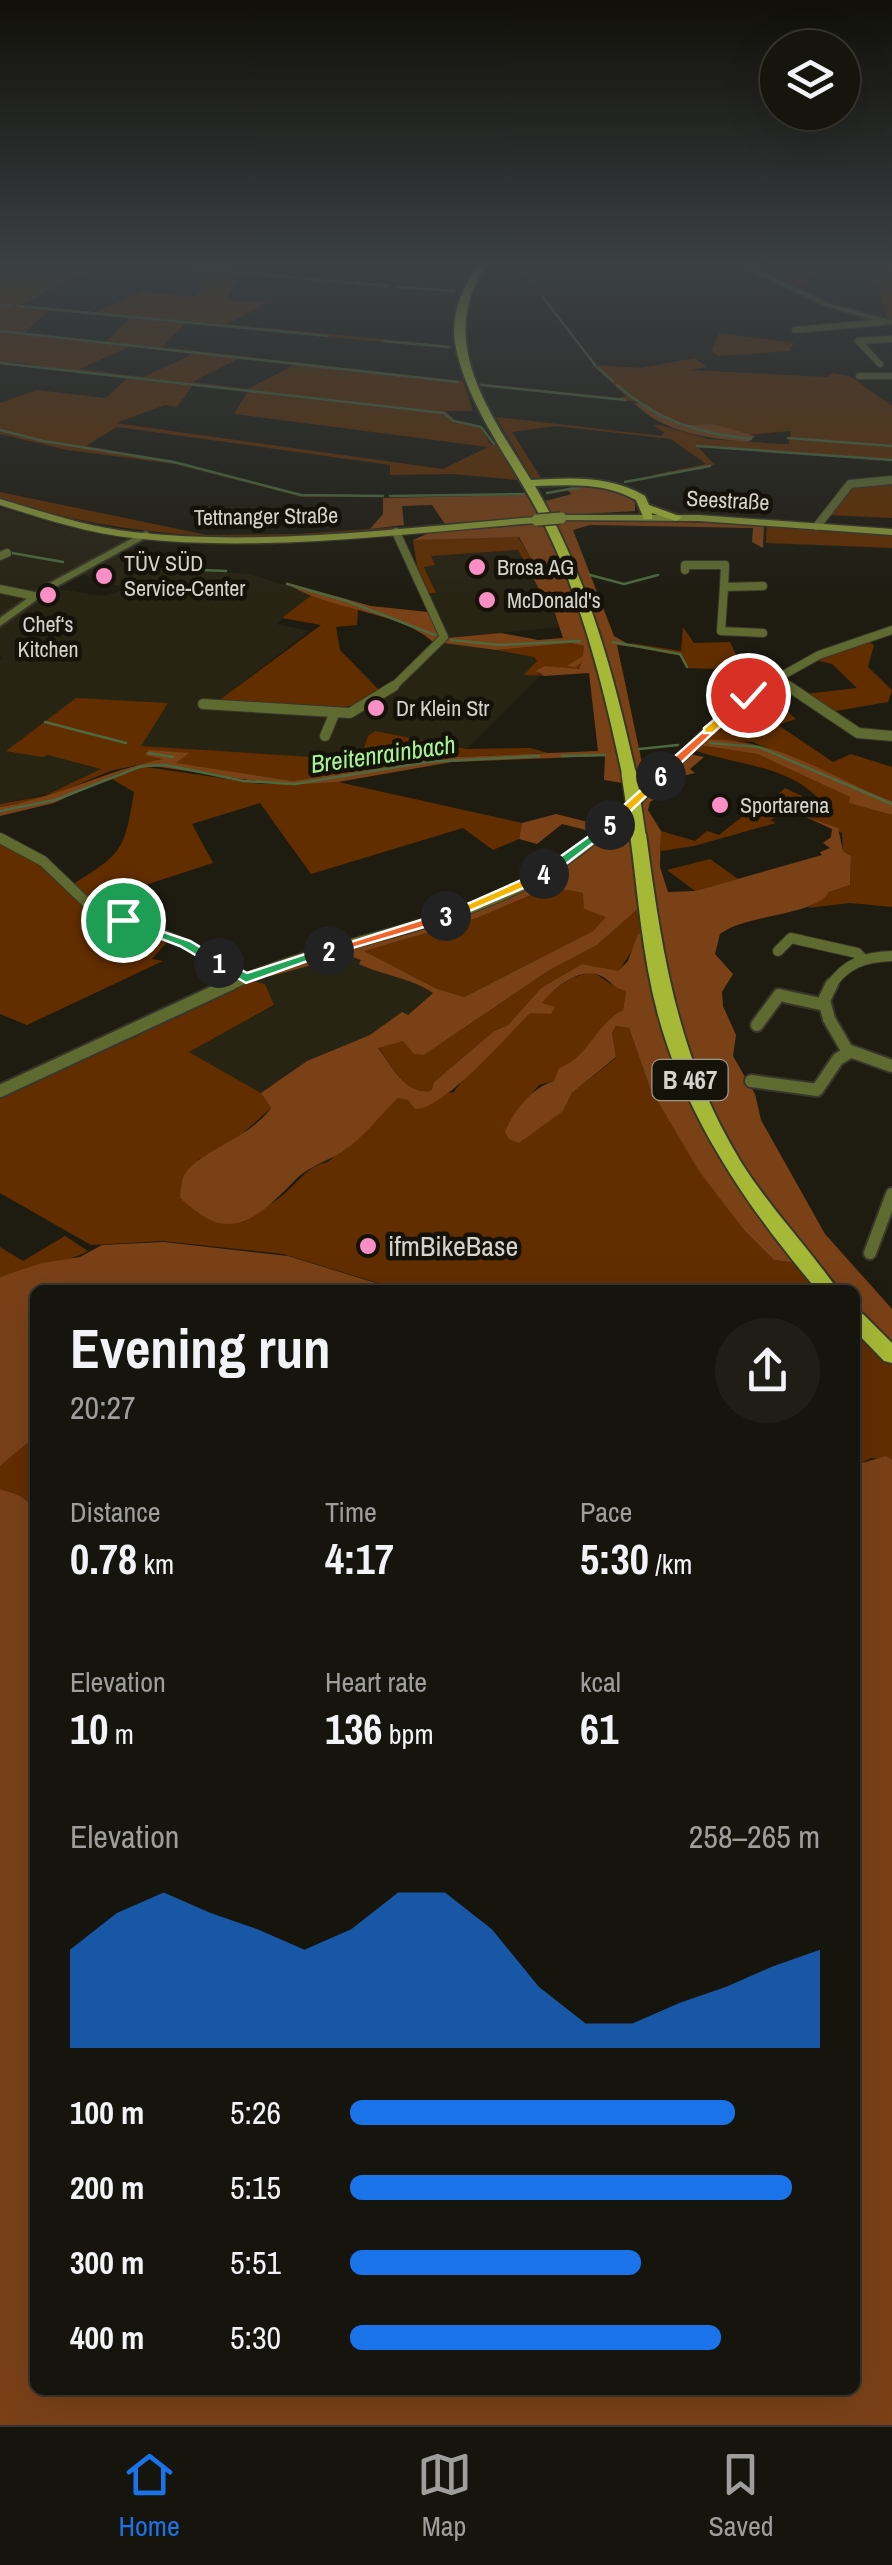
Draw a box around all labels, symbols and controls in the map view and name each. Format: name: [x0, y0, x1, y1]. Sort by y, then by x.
map controls: [760, 30, 860, 130]
button: layers: [760, 30, 860, 130]
street label: Seestraße: [686, 483, 770, 517]
street label: Tettnanger Straße: [194, 500, 338, 532]
place label: TÜV SÜD Service-Center: [124, 548, 245, 603]
place label: Brosa AG: [497, 552, 574, 582]
marker: Brosa AG: [466, 556, 488, 578]
marker: TÜV SÜD Service-Center: [93, 565, 115, 587]
marker: Chef‘s Kitchen: [37, 584, 59, 606]
place label: McDonald's: [507, 585, 601, 615]
marker: McDonald's: [476, 589, 498, 611]
place label: Chef‘s Kitchen: [17, 609, 79, 664]
pin: [706, 653, 791, 738]
icon: check: [721, 668, 776, 723]
place label: Dr Klein Str: [396, 693, 489, 723]
marker: Dr Klein Str: [365, 697, 387, 719]
water label: Breitenrainbach: [308, 727, 458, 781]
pin: 6: [636, 751, 686, 801]
text: 6: [655, 757, 667, 795]
place label: Sportarena: [740, 790, 829, 820]
marker: Sportarena: [709, 794, 731, 816]
pin: 5: [585, 800, 635, 850]
text: 5: [604, 806, 616, 844]
pin: 4: [519, 849, 569, 899]
text: 4: [538, 855, 550, 893]
pin: [81, 878, 166, 963]
pin: 3: [421, 891, 471, 941]
icon: arrive: [96, 893, 151, 948]
text: 3: [440, 897, 452, 935]
pin: 2: [304, 926, 354, 976]
text: 2: [323, 932, 335, 970]
pin: 1: [194, 938, 244, 988]
text: 1: [213, 944, 225, 982]
road number: B 467: [652, 1060, 728, 1100]
place label: ifmBikeBase: [388, 1227, 518, 1265]
marker: ifmBikeBase: [357, 1235, 379, 1257]
text: Evening run: [70, 1311, 331, 1385]
button: share: [715, 1318, 820, 1423]
text: 20:27: [70, 1386, 136, 1429]
text: Distance: [70, 1493, 161, 1531]
text: Time: [325, 1493, 377, 1531]
text: Pace: [580, 1493, 632, 1531]
text: 0.78: [70, 1531, 137, 1587]
text: 4:17: [325, 1531, 394, 1587]
text: 5:30: [580, 1531, 649, 1587]
text: km: [137, 1545, 174, 1583]
text: /km: [649, 1545, 692, 1583]
text: Elevation: [70, 1663, 166, 1701]
text: Heart rate: [325, 1663, 427, 1701]
text: kcal: [580, 1663, 621, 1701]
text: 10: [70, 1701, 108, 1757]
text: 136: [325, 1701, 382, 1757]
text: 61: [580, 1701, 618, 1757]
text: m: [108, 1715, 134, 1753]
text: bpm: [382, 1715, 434, 1753]
text: Elevation: [70, 1815, 179, 1858]
text: 258–265 m: [689, 1815, 820, 1858]
text: 100 m: [70, 2091, 144, 2134]
text: 5:26: [230, 2091, 281, 2134]
text: 200 m: [70, 2166, 144, 2209]
text: 5:15: [230, 2166, 281, 2209]
text: 300 m: [70, 2241, 144, 2284]
text: 5:51: [230, 2241, 281, 2284]
text: 400 m: [70, 2316, 144, 2359]
text: 5:30: [230, 2316, 281, 2359]
tab: Home: [118, 2447, 180, 2545]
tab: Map: [417, 2447, 472, 2545]
tab: Saved: [708, 2447, 774, 2545]

